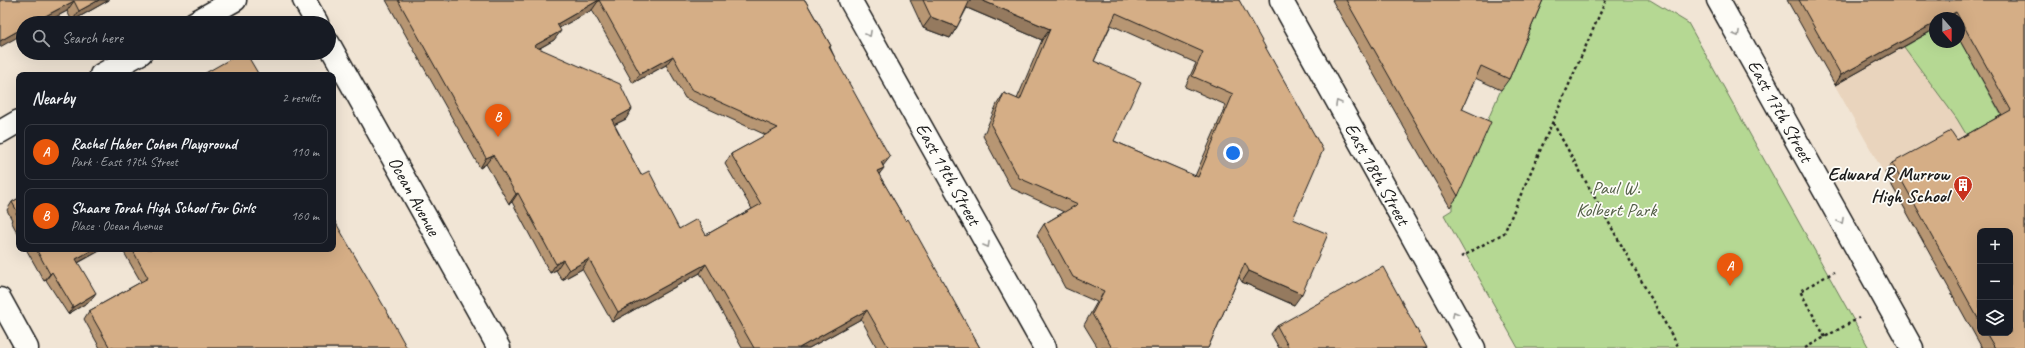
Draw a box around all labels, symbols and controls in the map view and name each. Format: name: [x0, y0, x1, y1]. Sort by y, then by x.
north arrow: [1929, 12, 1965, 48]
search box: [16, 16, 336, 60]
icon: search: [30, 27, 52, 49]
text: Search here: [62, 29, 123, 48]
one-way arrow: [865, 30, 872, 37]
one-way arrow: [1732, 30, 1740, 37]
street label: East 17th Street: [1742, 56, 1819, 168]
text: Nearby: [32, 88, 75, 109]
text: 2 results: [282, 90, 320, 106]
one-way arrow: [1335, 99, 1342, 107]
pin: B: [485, 104, 511, 137]
street label: East 19th Street: [910, 119, 987, 231]
street label: East 18th Street: [1339, 119, 1416, 231]
text: Rachel Haber Cohen Playground: [71, 135, 237, 154]
your location: [1223, 143, 1243, 163]
text: A: [43, 144, 49, 160]
text: 110 m: [291, 144, 319, 160]
street label: Ocean Avenue: [382, 152, 446, 241]
text: Park · East 17th Street: [71, 154, 178, 170]
place label: Edward R Murrow High School: [1828, 162, 1953, 208]
building icon: Edward R Murrow High School: [1952, 174, 1974, 202]
park label: Paul W. Kolbert Park: [1576, 176, 1658, 222]
text: Shaare Torah High School For Girls: [71, 199, 255, 218]
text: B: [43, 208, 49, 224]
text: 160 m: [291, 208, 319, 224]
one-way arrow: [1837, 217, 1844, 224]
text: Place · Ocean Avenue: [71, 218, 162, 234]
map controls: [1977, 228, 2013, 336]
button: +: [1977, 228, 2013, 264]
one-way arrow: [983, 241, 990, 248]
pin: A: [1717, 253, 1743, 286]
button: −: [1977, 264, 2013, 300]
button: layers: [1977, 300, 2013, 336]
one-way arrow: [1453, 311, 1460, 318]

